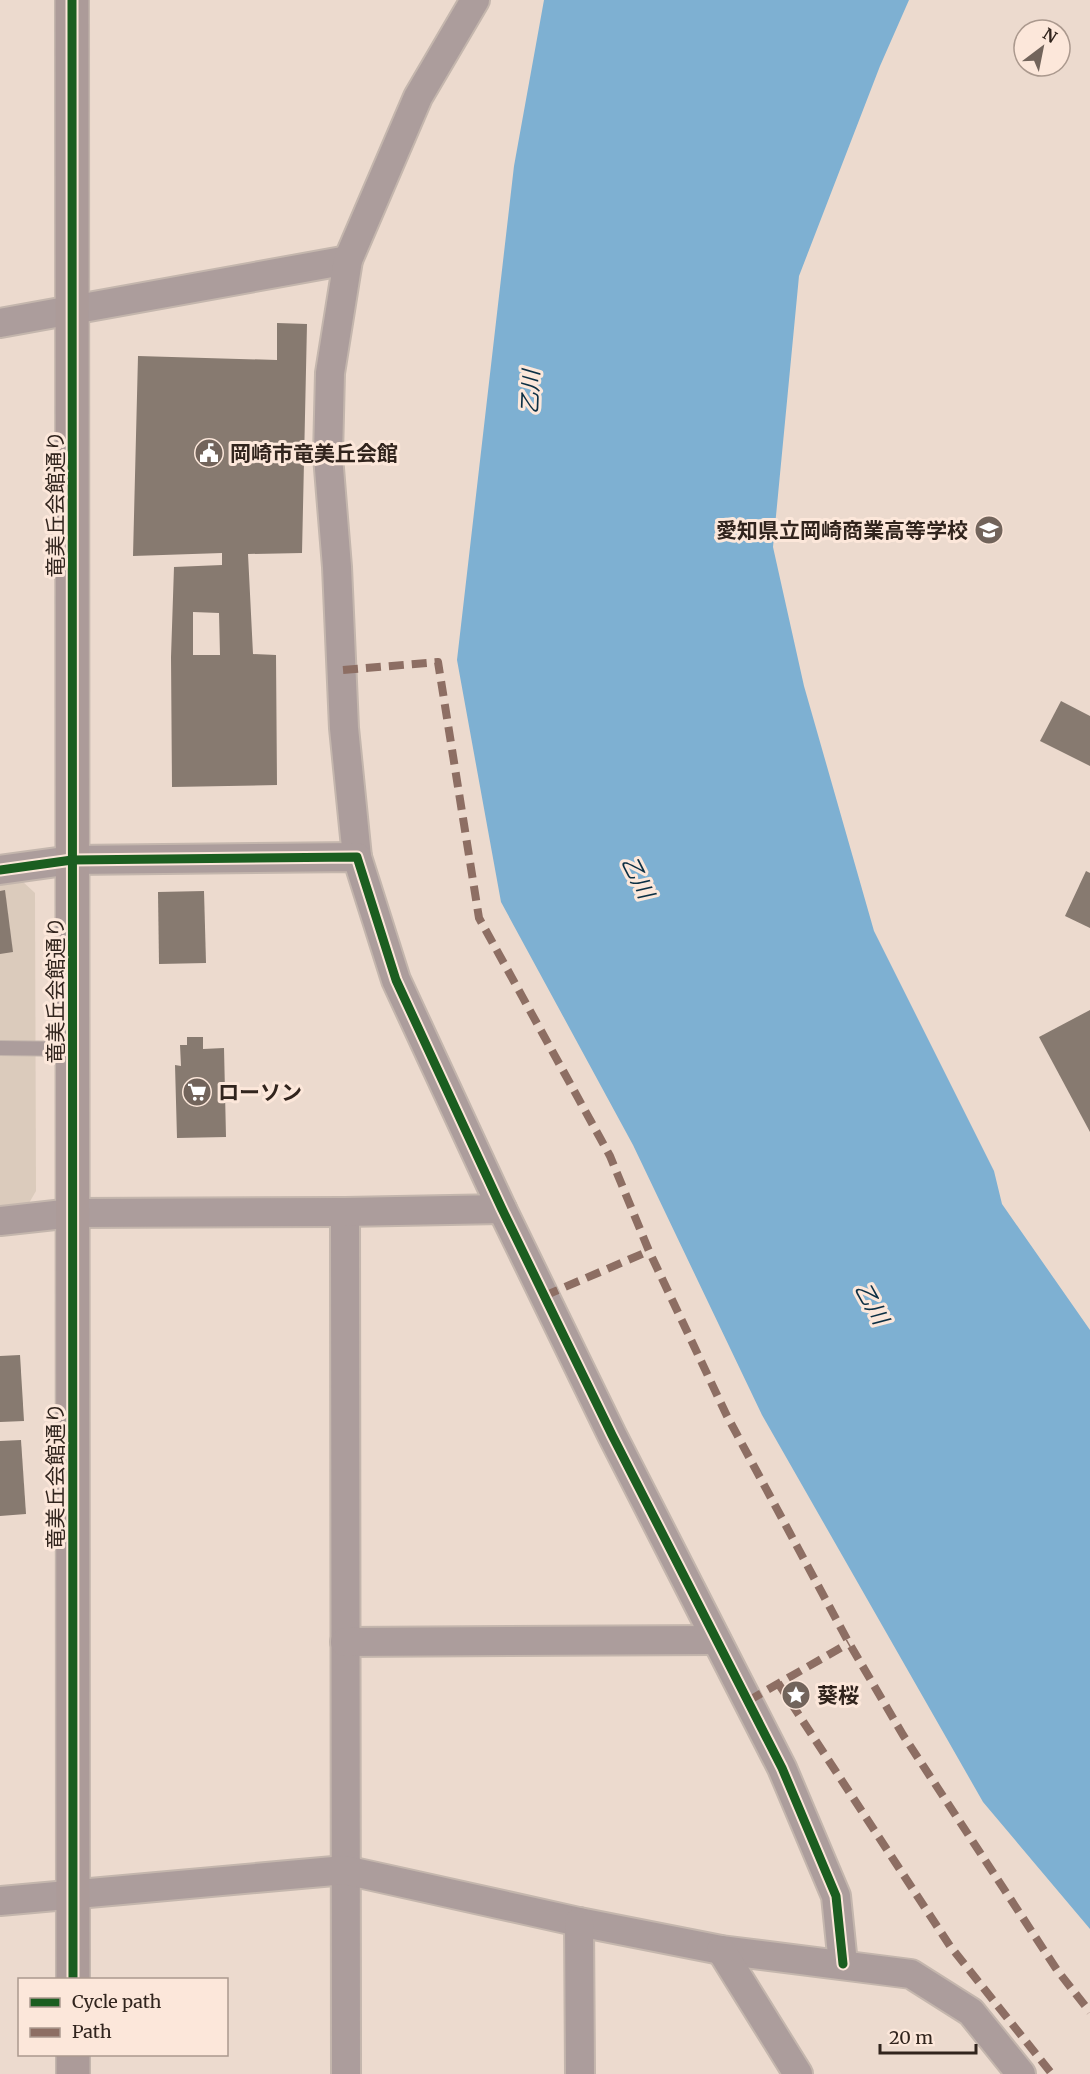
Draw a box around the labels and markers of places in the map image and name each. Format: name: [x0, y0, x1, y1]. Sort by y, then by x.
public building icon: 岡崎市竜美丘会館: [193, 437, 225, 469]
place label: 岡崎市竜美丘会館: [230, 440, 398, 467]
school or university icon: 愛知県立岡崎商業高等学校: [973, 514, 1005, 546]
place label: 愛知県立岡崎商業高等学校: [716, 517, 968, 544]
supermarket icon: ローソン: [181, 1076, 213, 1108]
place label: ローソン: [218, 1079, 302, 1106]
place icon: 葵桜: [780, 1679, 812, 1711]
place label: 葵桜: [817, 1682, 859, 1709]

